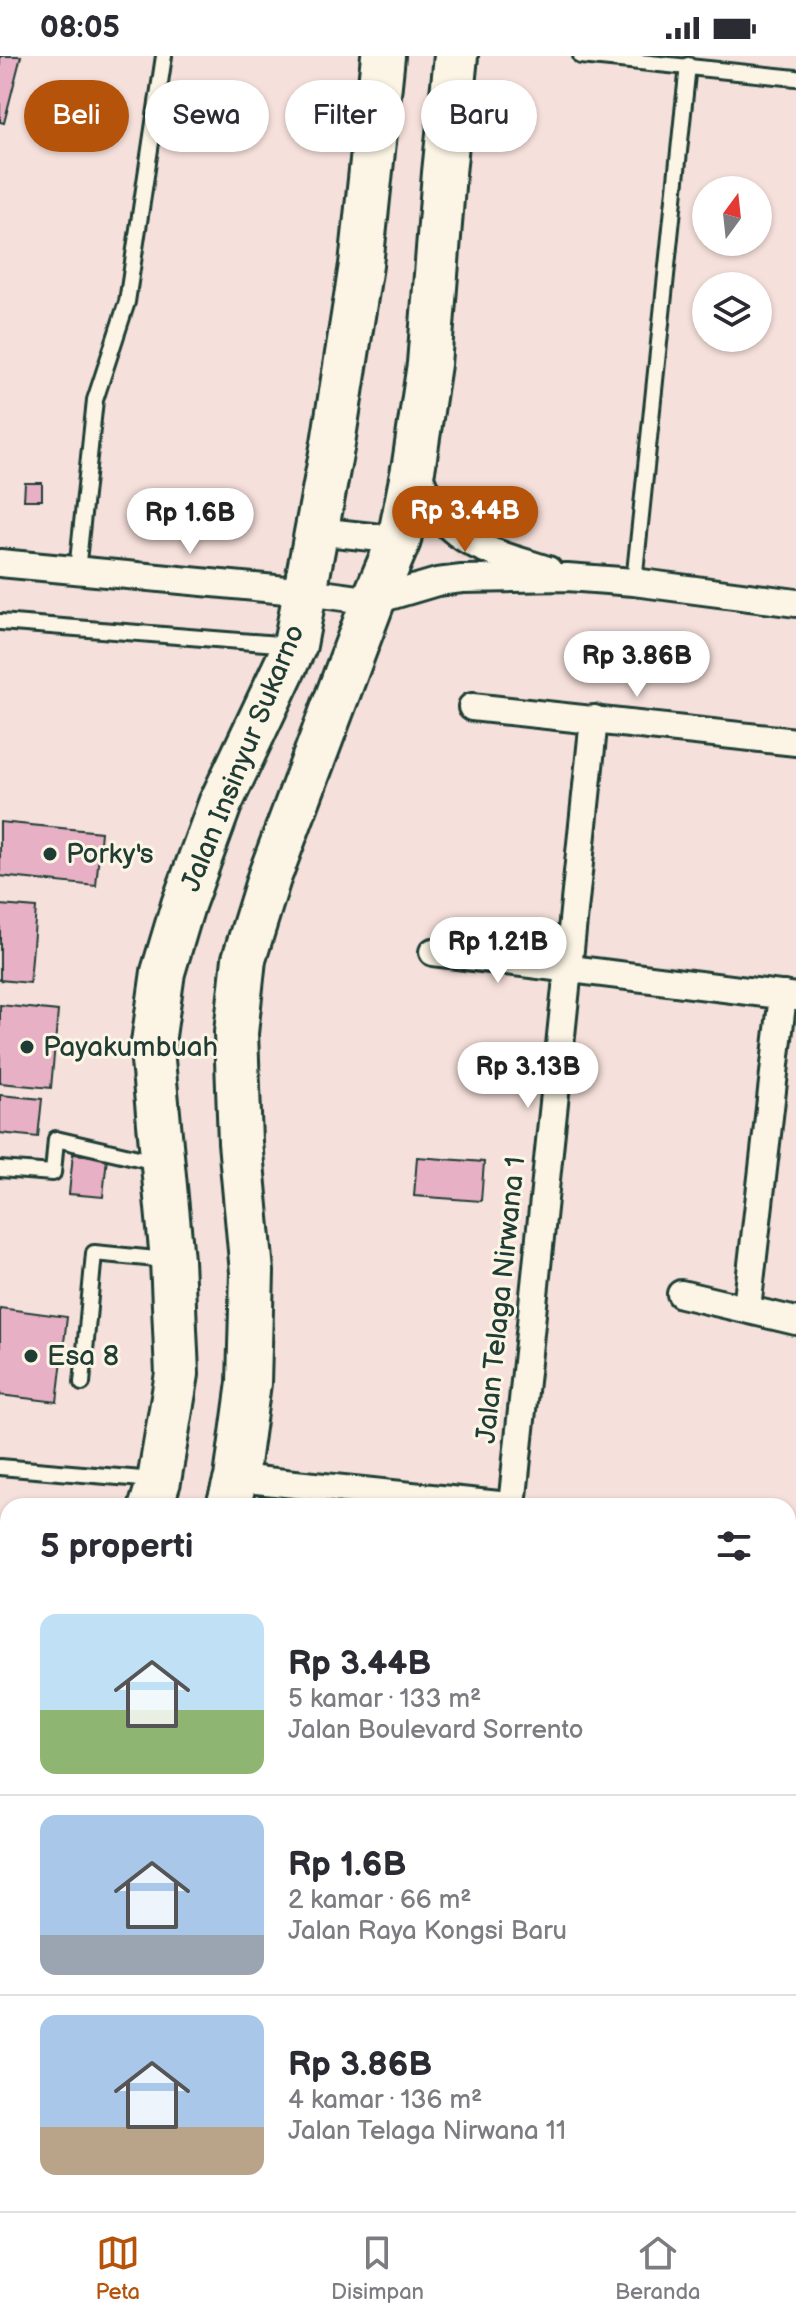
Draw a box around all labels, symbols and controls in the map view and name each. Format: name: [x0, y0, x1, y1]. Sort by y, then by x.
text: 08:05: [40, 10, 120, 46]
chip: Beli: [24, 80, 129, 152]
chip: Sewa: [145, 80, 269, 152]
chip: Filter: [285, 80, 405, 152]
chip: Baru: [421, 80, 537, 152]
north arrow: [692, 176, 772, 256]
map controls: [692, 176, 772, 352]
button: layers: [692, 272, 772, 352]
pin: Rp 3.44B: [382, 486, 548, 554]
pin: Rp 1.6B: [116, 488, 264, 556]
text: Rp 3.44B: [410, 496, 520, 527]
text: Rp 1.6B: [145, 498, 235, 529]
street label: Jalan Insinyur Sukarno: [174, 620, 312, 896]
pin: Rp 3.86B: [554, 631, 720, 699]
text: Rp 3.86B: [582, 641, 692, 672]
place label: Porky's: [66, 838, 154, 871]
marker: Porky's: [41, 845, 59, 863]
pin: Rp 1.21B: [415, 917, 581, 985]
text: Rp 1.21B: [448, 927, 548, 958]
place label: Payakumbuah: [43, 1031, 218, 1064]
marker: Payakumbuah: [18, 1038, 36, 1056]
pin: Rp 3.13B: [445, 1042, 611, 1110]
text: Rp 3.13B: [475, 1052, 581, 1083]
street label: Jalan Telaga Nirwana 1: [470, 1155, 532, 1445]
place label: Esa 8: [47, 1340, 119, 1373]
marker: Esa 8: [22, 1347, 40, 1365]
icon: filters: [712, 1524, 756, 1568]
text: 5 properti: [40, 1526, 193, 1567]
text: Rp 3.44B: [288, 1643, 431, 1684]
icon: home: [104, 1646, 200, 1742]
text: 5 kamar · 133 m²: [288, 1684, 481, 1715]
text: Jalan Boulevard Sorrento: [288, 1715, 583, 1746]
text: Rp 1.6B: [288, 1844, 406, 1885]
icon: home: [104, 1847, 200, 1943]
text: 2 kamar · 66 m²: [288, 1885, 471, 1916]
text: Jalan Raya Kongsi Baru: [288, 1916, 567, 1947]
text: Rp 3.86B: [288, 2044, 432, 2085]
icon: home: [104, 2047, 200, 2143]
text: 4 kamar · 136 m²: [288, 2085, 482, 2116]
text: Jalan Telaga Nirwana 11: [288, 2116, 566, 2147]
tab: Peta: [95, 2231, 140, 2306]
tab: Disimpan: [331, 2231, 424, 2306]
tab: Beranda: [615, 2231, 701, 2306]

